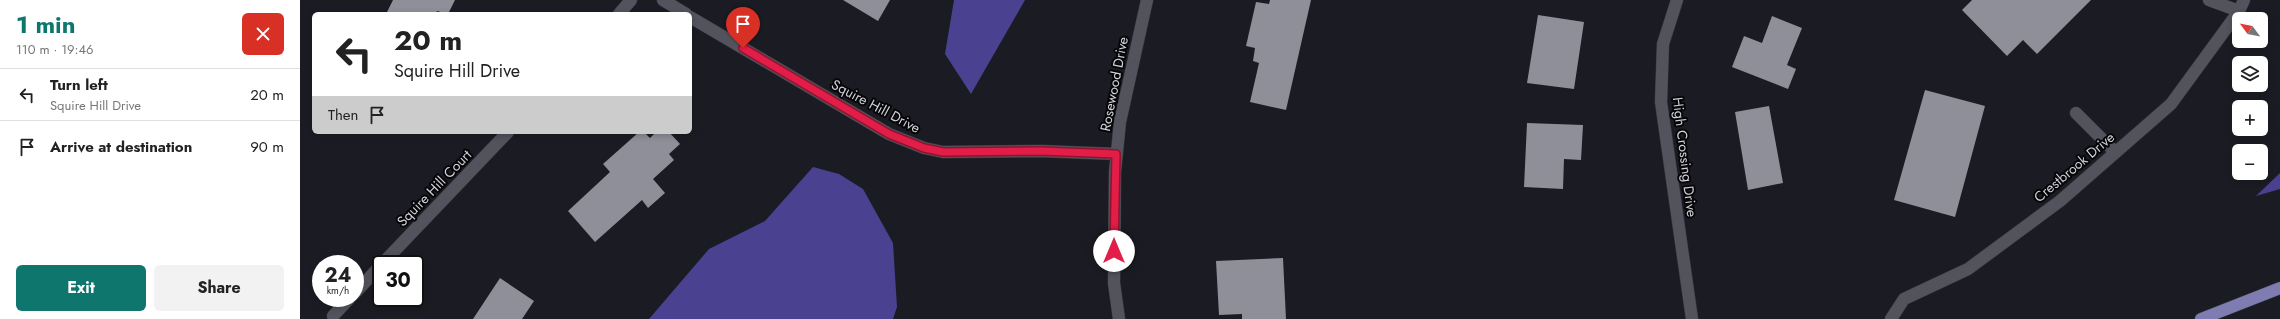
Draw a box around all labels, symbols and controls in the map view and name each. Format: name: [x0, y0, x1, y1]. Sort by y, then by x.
text: 1 min: [16, 7, 76, 42]
pin: [726, 7.0, 760, 48]
north arrow: [2232, 12, 2268, 48]
map controls: [2232, 12, 2268, 180]
button: close: [242, 13, 284, 55]
icon: arrive: [732, 13, 754, 35]
text: 20 m: [394, 20, 462, 61]
icon: left: [328, 28, 380, 80]
street label: Rosewood Drive: [1095, 35, 1133, 133]
text: 110 m · 19:46: [16, 40, 94, 59]
button: layers: [2232, 56, 2268, 92]
text: Squire Hill Drive: [394, 58, 520, 84]
text: Turn left: [50, 74, 108, 96]
street label: Squire Hill Drive: [828, 74, 924, 138]
icon: left: [16, 84, 38, 106]
text: 20 m: [250, 84, 284, 106]
text: Squire Hill Drive: [50, 96, 141, 115]
street label: High Crossing Drive: [1668, 96, 1702, 218]
button: +: [2232, 100, 2268, 136]
text: Then: [328, 104, 358, 126]
icon: arrive: [366, 104, 388, 126]
street label: Crestbrook Drive: [2029, 127, 2119, 207]
icon: arrive: [16, 136, 38, 158]
text: Arrive at destination: [50, 136, 192, 158]
text: 90 m: [250, 136, 284, 158]
button: −: [2232, 144, 2268, 180]
street label: Squire Hill Court: [392, 145, 476, 231]
position arrow: [1093, 230, 1135, 272]
speed limit sign: 30: [372, 255, 424, 307]
text: 24: [324, 261, 352, 290]
button: Exit: [16, 265, 146, 311]
button: Share: [154, 265, 284, 311]
text: km/h: [327, 283, 349, 298]

